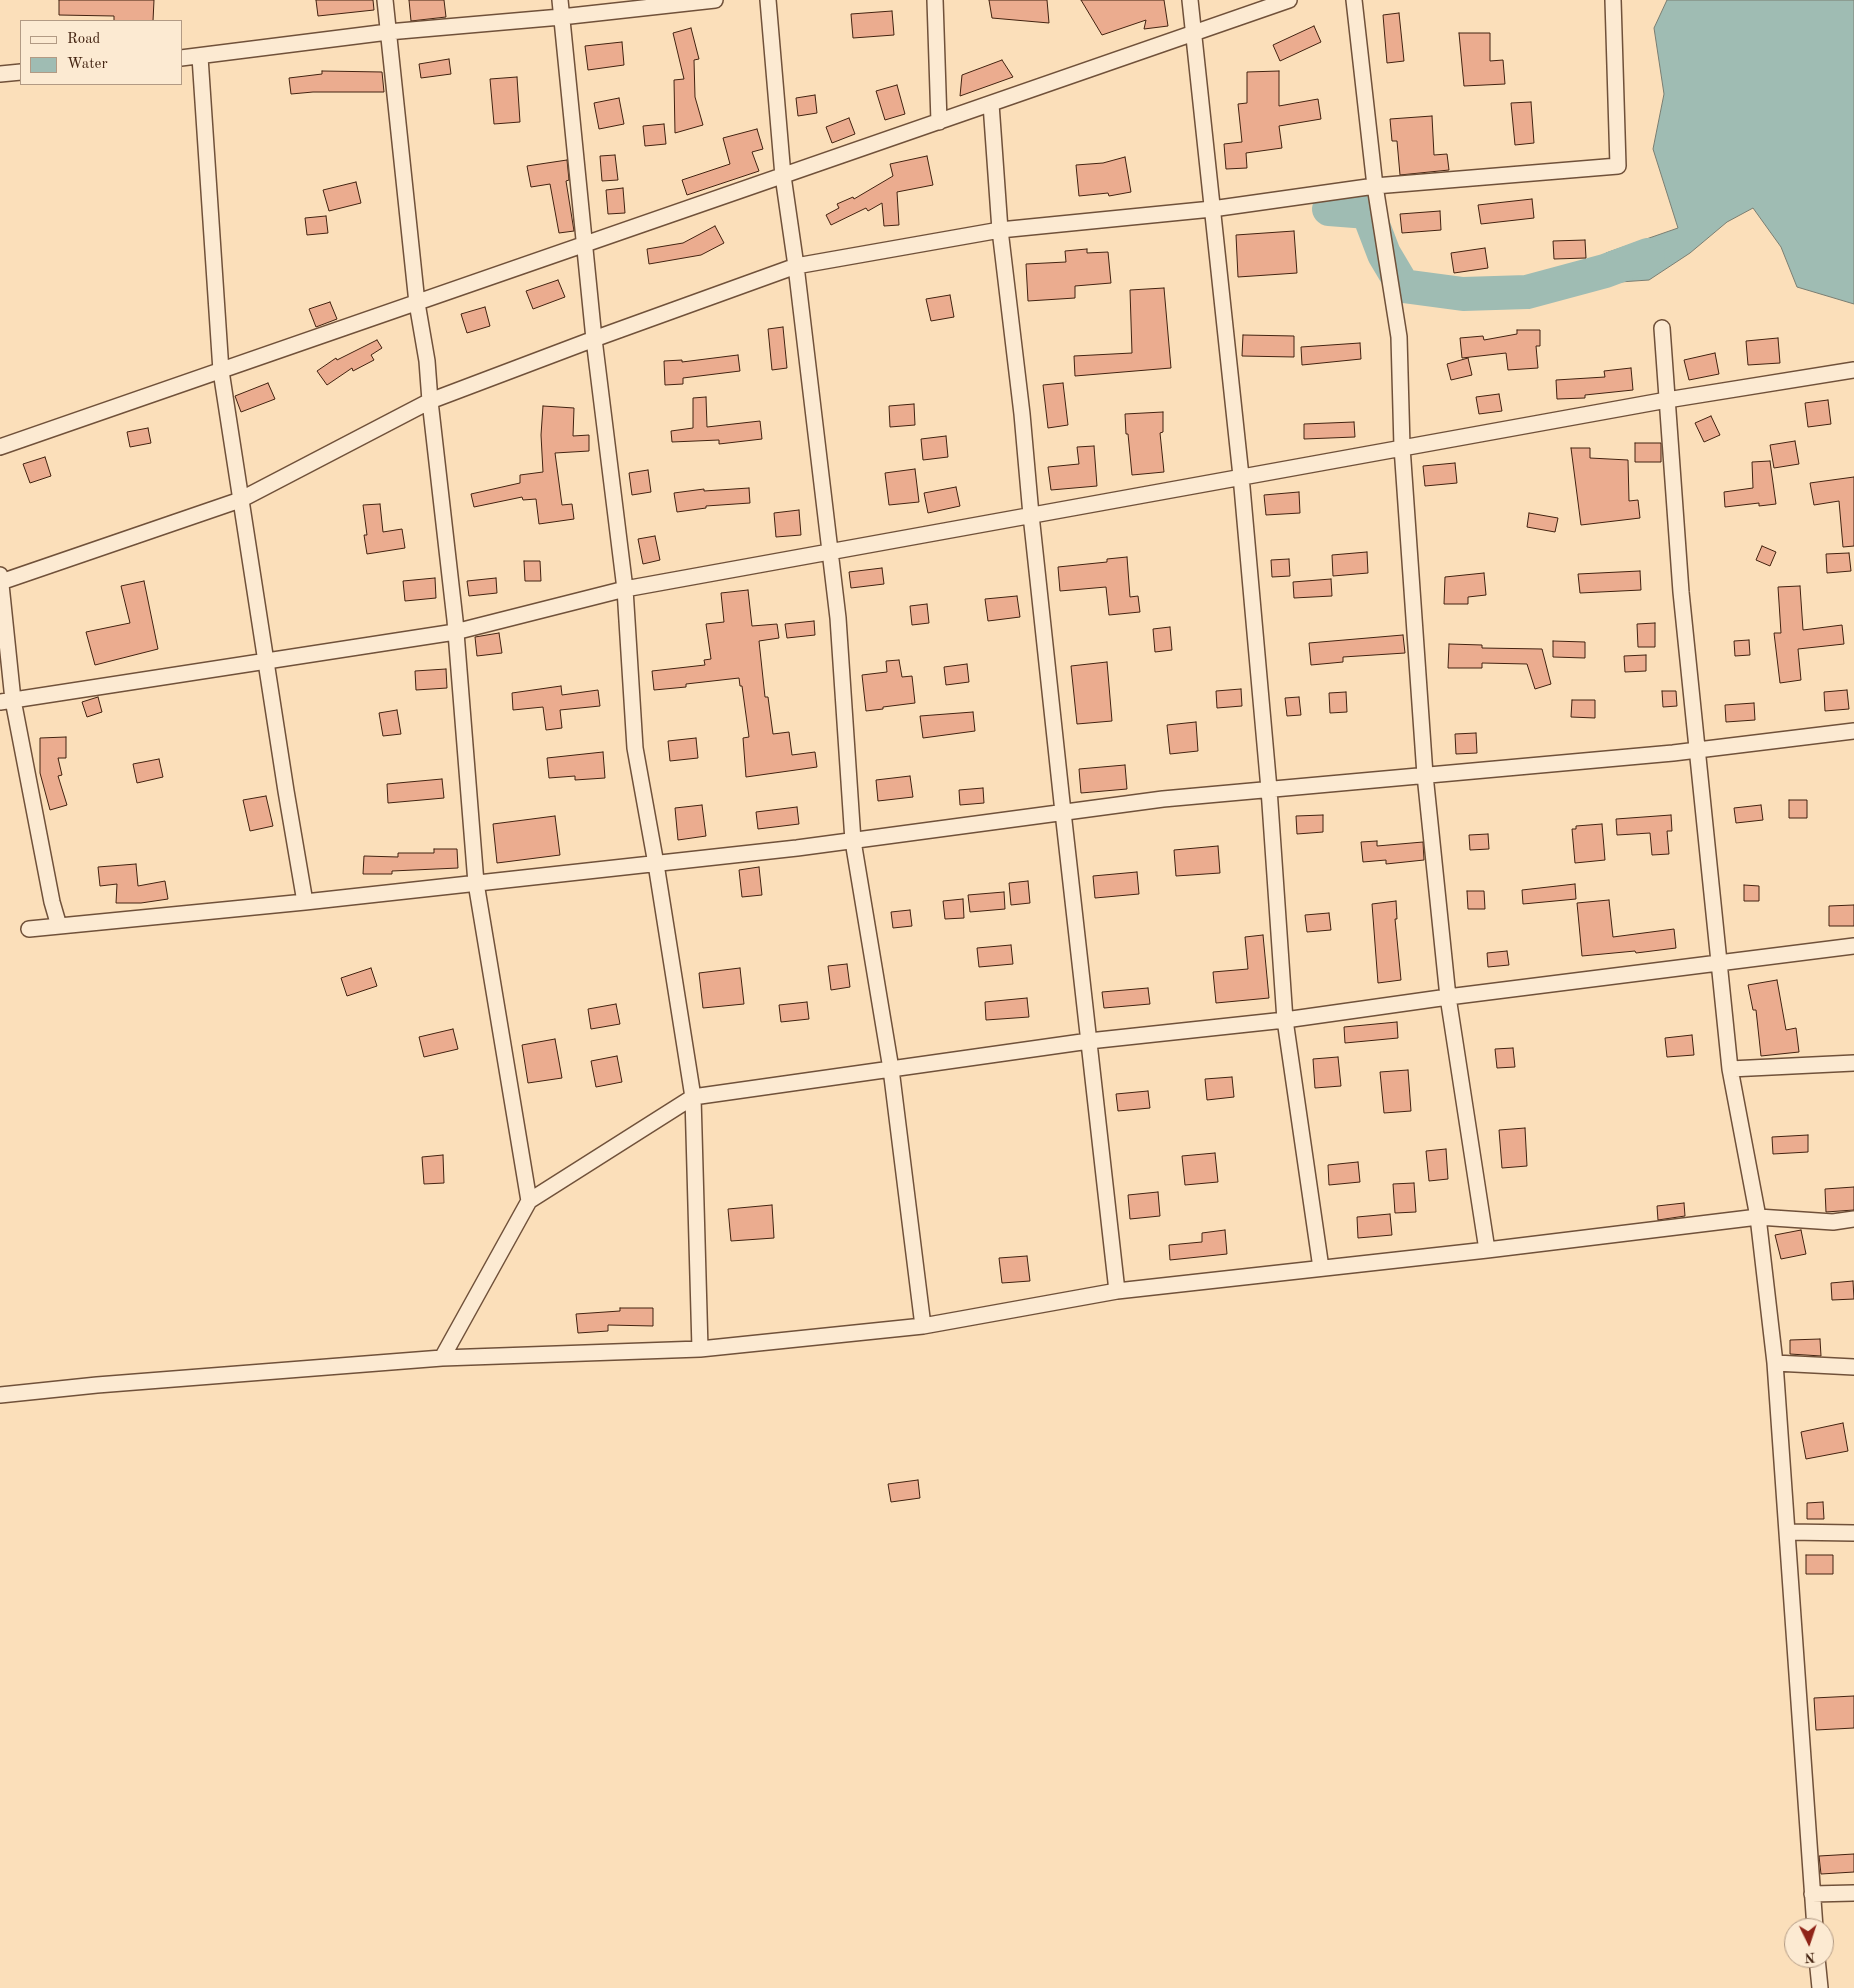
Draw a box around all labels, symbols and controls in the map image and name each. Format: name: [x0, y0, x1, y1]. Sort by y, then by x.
legend: [20, 20, 182, 85]
text: Road: [67, 32, 100, 47]
text: Water: [67, 57, 108, 72]
north arrow: [1784, 1918, 1834, 1968]
text: N: [1804, 1950, 1816, 1964]

